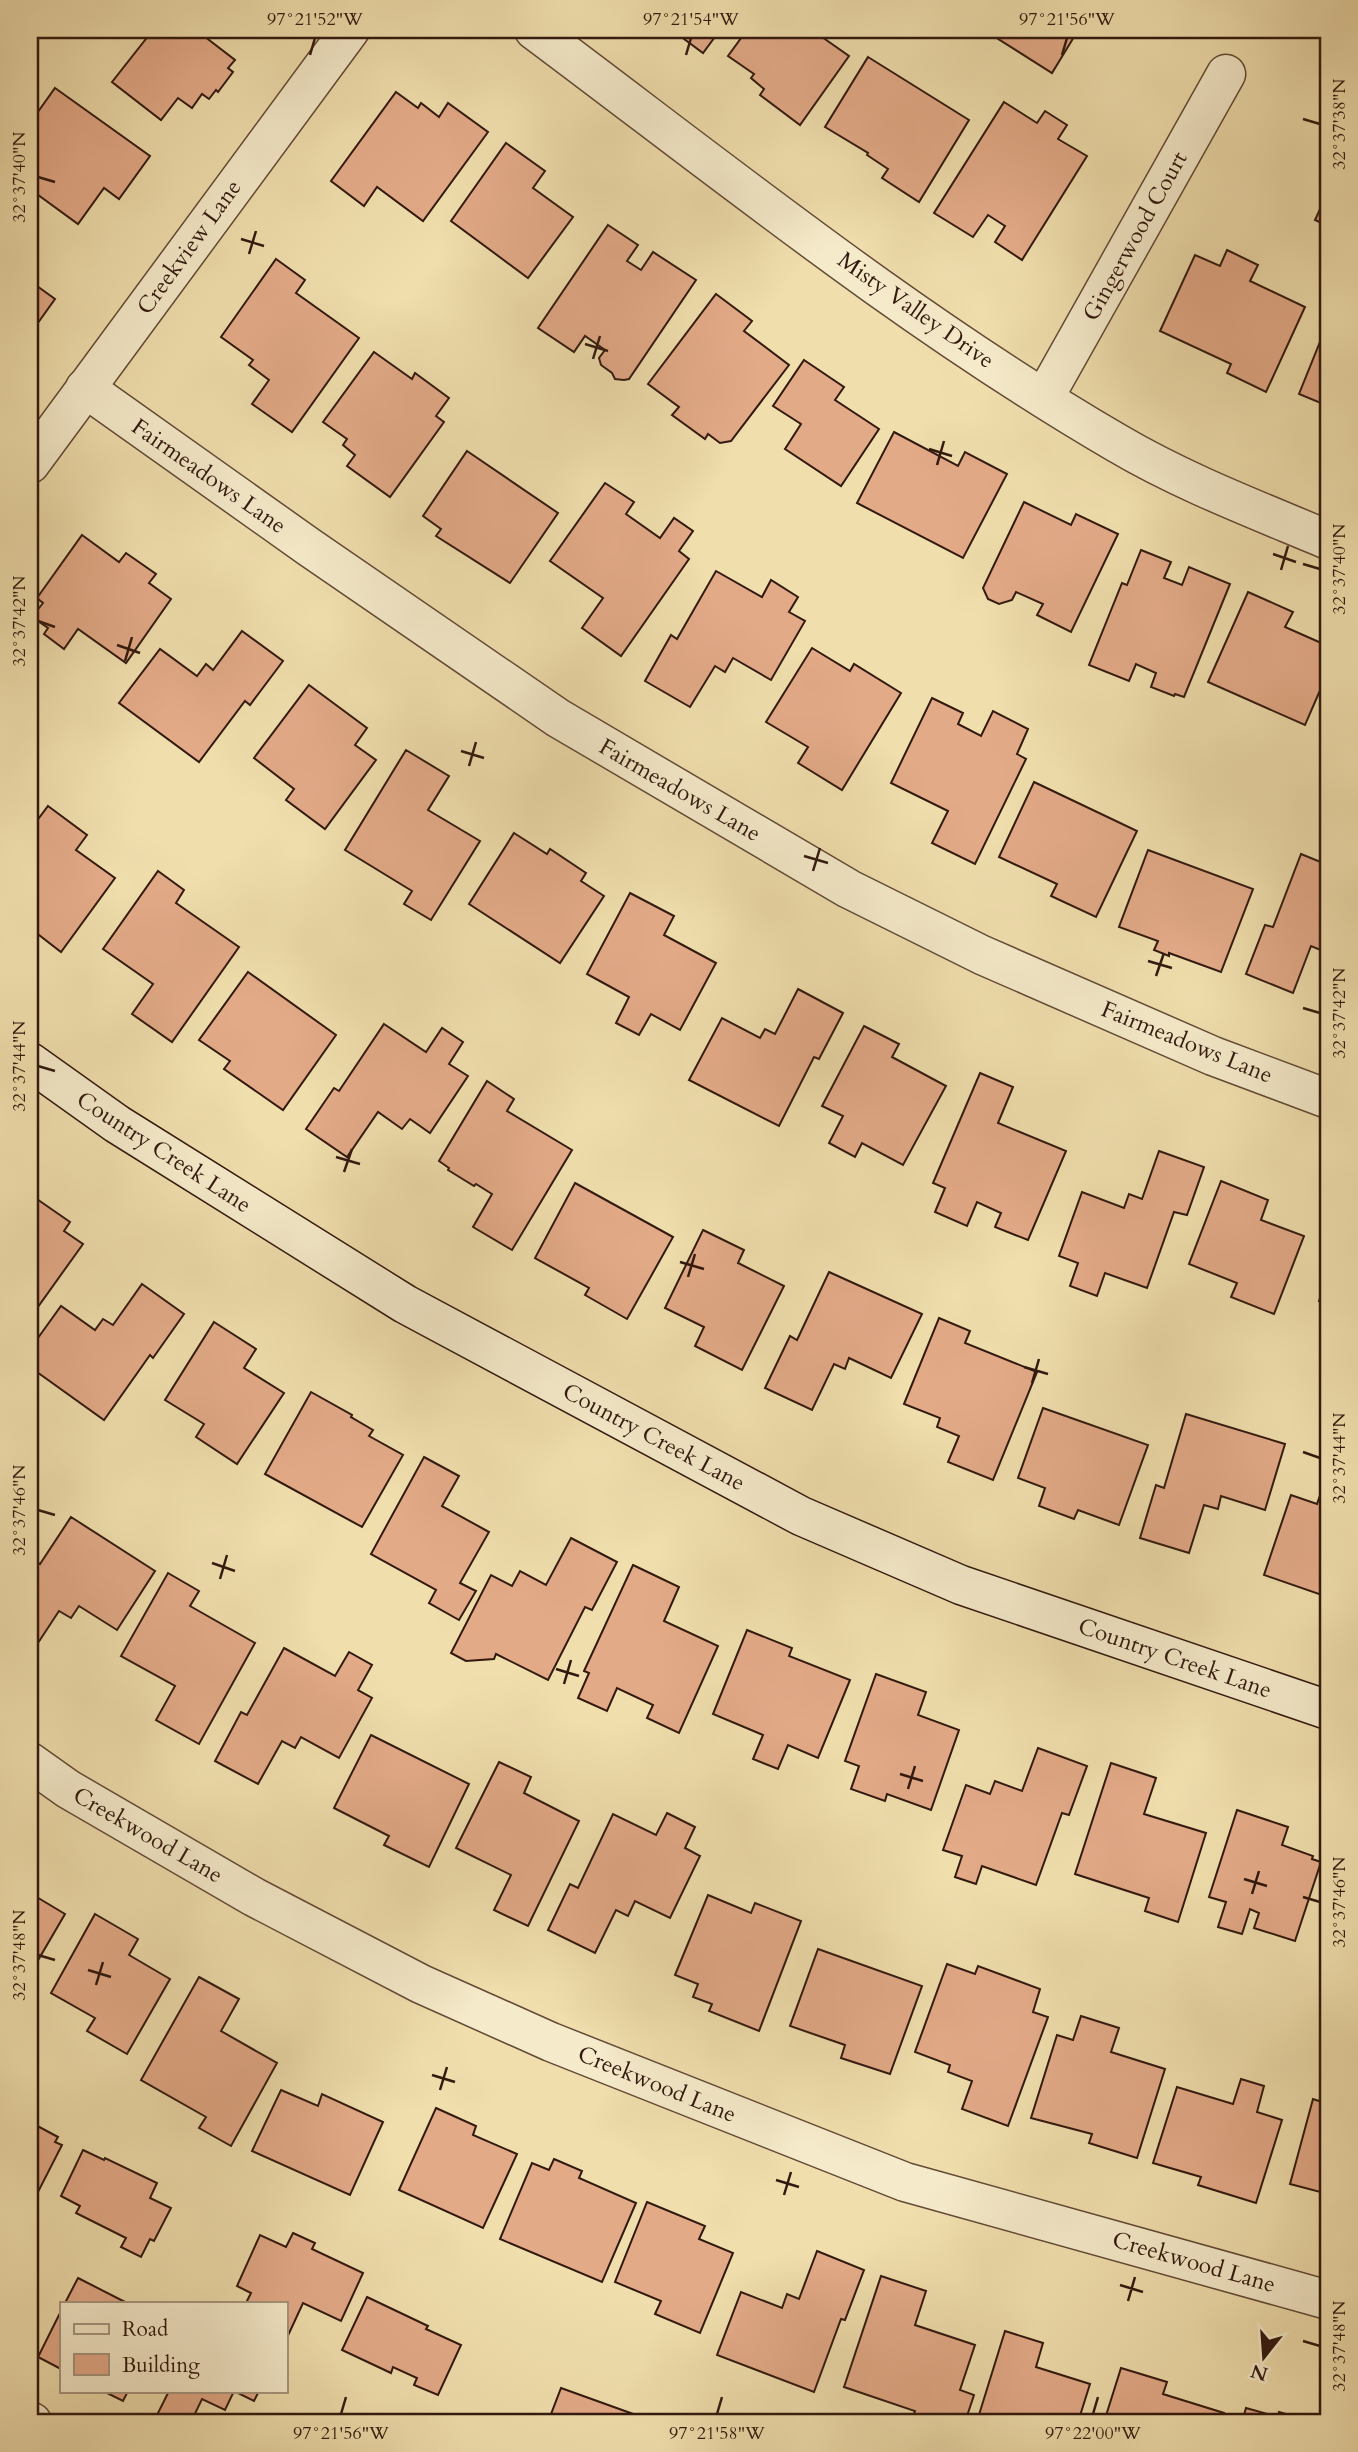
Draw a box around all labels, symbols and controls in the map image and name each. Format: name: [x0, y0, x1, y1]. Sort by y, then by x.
text: 97°21'52"W: [267, 7, 363, 32]
text: 97°21'54"W: [643, 7, 739, 32]
text: 97°21'56"W: [1019, 7, 1115, 32]
text: 32°37'38"N: [1327, 78, 1352, 170]
text: 32°37'40"N: [7, 131, 32, 223]
street label: Gingerwood Court: [1076, 146, 1194, 326]
street label: Creekview Lane: [130, 173, 248, 321]
street label: Misty Valley Drive: [832, 244, 1000, 376]
street label: Fairmeadows Lane: [126, 411, 292, 541]
text: 32°37'40"N: [1327, 523, 1352, 615]
text: 32°37'42"N: [7, 575, 32, 667]
street label: Fairmeadows Lane: [593, 731, 767, 849]
text: 32°37'42"N: [1327, 967, 1352, 1059]
street label: Fairmeadows Lane: [1097, 994, 1277, 1090]
text: 32°37'44"N: [7, 1020, 32, 1112]
street label: Country Creek Lane: [71, 1084, 257, 1220]
street label: Country Creek Lane: [557, 1376, 751, 1498]
text: 32°37'44"N: [1327, 1412, 1352, 1504]
text: 32°37'46"N: [7, 1464, 32, 1556]
street label: Country Creek Lane: [1074, 1610, 1276, 1706]
street label: Creekwood Lane: [67, 1780, 229, 1890]
text: 32°37'46"N: [1327, 1856, 1352, 1948]
text: 32°37'48"N: [7, 1909, 32, 2001]
street label: Creekwood Lane: [573, 2038, 741, 2130]
street label: Creekwood Lane: [1109, 2224, 1279, 2300]
text: 32°37'48"N: [1327, 2300, 1352, 2392]
legend: [60, 2302, 287, 2392]
text: Road: [122, 2315, 168, 2344]
north arrow: [1228, 2322, 1298, 2392]
text: Building: [122, 2351, 200, 2380]
text: N: [1247, 2357, 1271, 2387]
text: 97°21'56"W: [293, 2421, 389, 2446]
text: 97°21'58"W: [669, 2421, 765, 2446]
text: 97°22'00"W: [1045, 2421, 1141, 2446]

